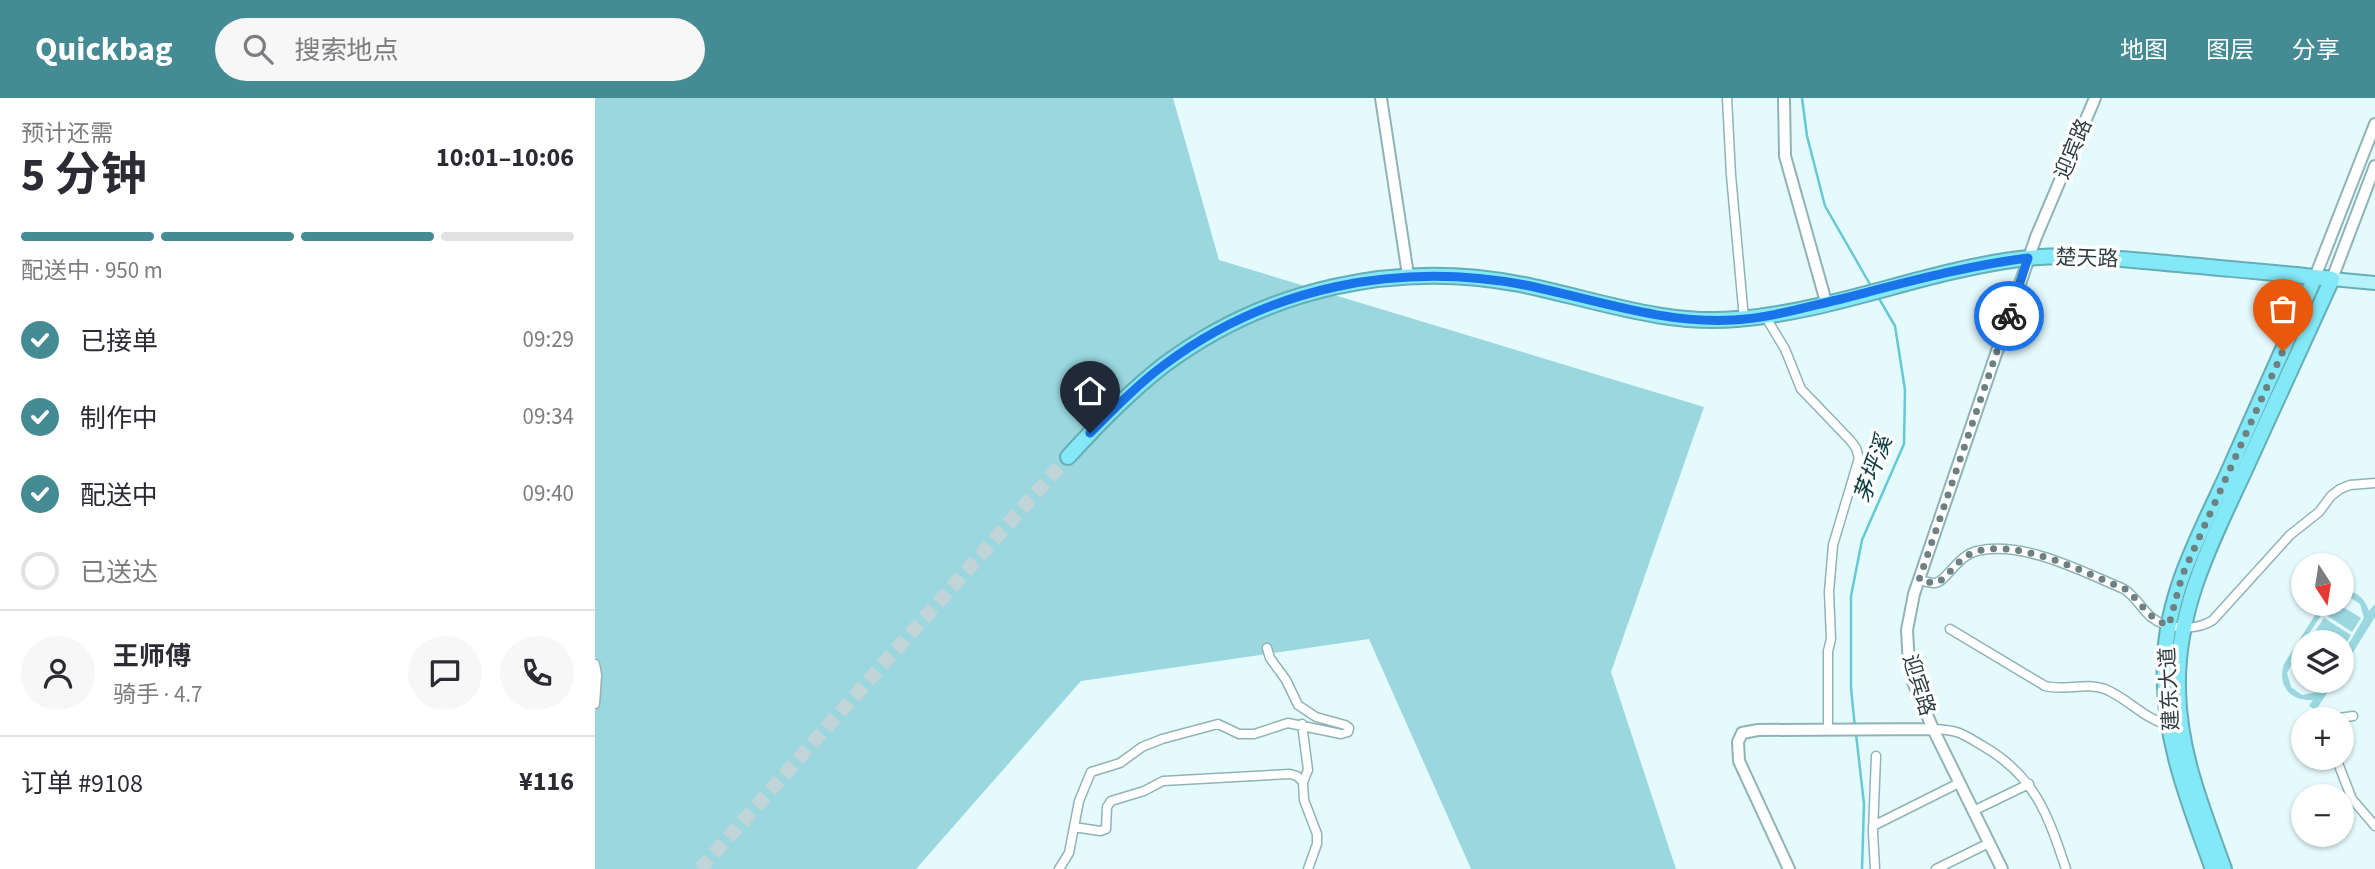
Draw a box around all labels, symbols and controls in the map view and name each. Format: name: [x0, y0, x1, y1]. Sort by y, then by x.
search box: [215, 18, 705, 81]
text: Quickbag: [35, 26, 173, 73]
icon: search: [239, 30, 277, 68]
text: 搜索地点: [295, 32, 399, 69]
text: 地图: [2120, 33, 2168, 68]
text: 图层: [2206, 33, 2254, 68]
text: 分享: [2292, 33, 2340, 68]
street label: 迎宾路: [2047, 114, 2099, 184]
text: 预计还需: [21, 117, 113, 150]
text: 10:01–10:06: [436, 139, 574, 176]
text: 5 分钟: [21, 143, 147, 208]
street label: 楚天路: [2055, 242, 2119, 274]
text: 配送中 · 950 m: [21, 254, 163, 287]
pin: [2253, 279, 2313, 351]
courier: [1974, 281, 2044, 351]
icon: bag: [2264, 290, 2302, 328]
icon: bike: [1990, 297, 2028, 335]
icon: check: [21, 321, 59, 359]
text: 已接单: [80, 323, 158, 360]
text: 09:29: [523, 323, 574, 356]
pin: [1060, 361, 1120, 433]
icon: home: [1071, 372, 1109, 410]
icon: check: [21, 398, 59, 436]
text: 制作中: [80, 400, 158, 437]
text: 09:34: [523, 400, 574, 433]
water label: 茅坪溪: [1846, 428, 1901, 507]
icon: check: [21, 475, 59, 513]
text: 配送中: [80, 477, 158, 514]
text: 09:40: [523, 477, 574, 510]
north arrow: [2291, 553, 2354, 616]
map controls: [2291, 553, 2354, 847]
text: 已送达: [80, 554, 158, 591]
button: layers: [2291, 630, 2354, 693]
button: person: [21, 636, 95, 710]
button: chat: [408, 636, 482, 710]
button: phone: [500, 636, 574, 710]
text: 王师傅: [113, 638, 191, 675]
street label: 建东大道: [2152, 646, 2186, 732]
street label: 迎宾路: [1895, 650, 1943, 720]
text: 骑手 · 4.7: [113, 678, 203, 711]
button: +: [2291, 707, 2354, 770]
text: ¥116: [519, 763, 574, 800]
text: 订单 #9108: [21, 765, 143, 802]
button: −: [2291, 784, 2354, 847]

